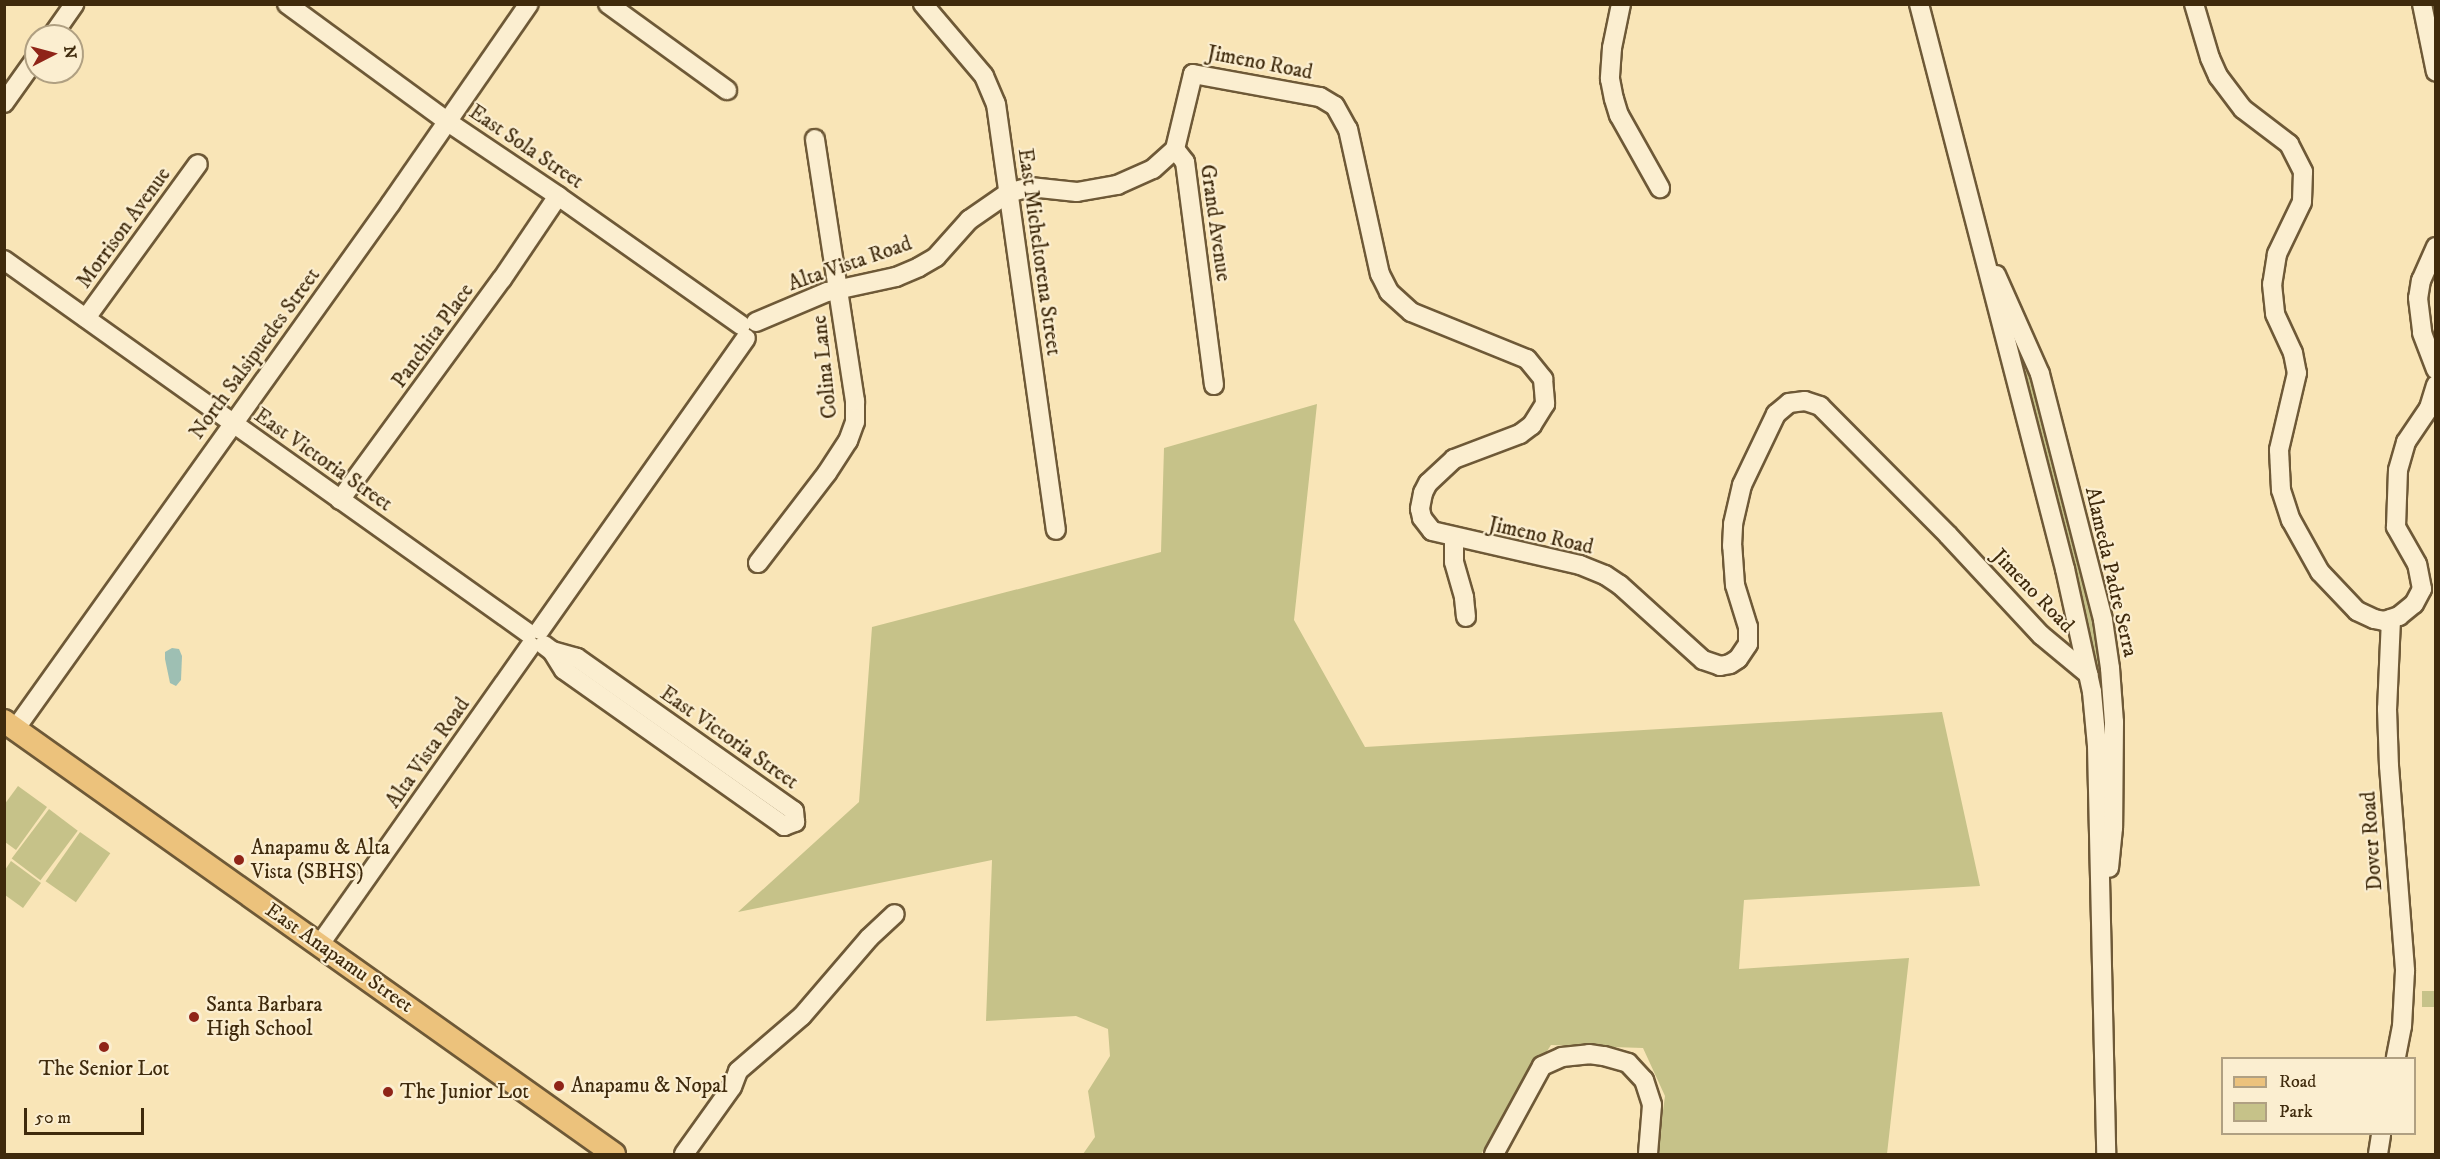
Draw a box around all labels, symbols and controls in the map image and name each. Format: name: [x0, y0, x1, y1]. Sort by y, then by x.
north arrow: [24, 24, 84, 84]
street label: Jimeno Road: [1205, 40, 1315, 86]
text: N: [59, 45, 81, 60]
street label: East Sola Street: [464, 99, 588, 195]
street label: East Micheltorena Street: [1012, 147, 1066, 357]
street label: Morrison Avenue: [72, 163, 176, 293]
street label: Grand Avenue: [1194, 163, 1236, 283]
street label: Alta Vista Road: [785, 231, 915, 297]
street label: North Salsipuedes Street: [184, 264, 326, 444]
street label: Panchita Place: [387, 279, 479, 393]
street label: Colina Lane: [807, 314, 843, 420]
street label: East Victoria Street: [249, 403, 397, 517]
street label: Alameda Padre Serra: [2079, 485, 2143, 659]
street label: Jimeno Road: [1486, 512, 1596, 560]
street label: Jimeno Road: [1987, 544, 2079, 638]
street label: East Victoria Street: [655, 681, 803, 795]
street label: Alta Vista Road: [381, 693, 475, 813]
street label: Dover Road: [2356, 790, 2388, 892]
place label: Anapamu & Alta Vista (SBHS): [251, 835, 390, 885]
marker: Anapamu & Alta Vista (SBHS): [232, 853, 246, 867]
street label: East Anapamu Street: [260, 898, 418, 1018]
place label: Santa Barbara High School: [206, 992, 322, 1042]
marker: Santa Barbara High School: [187, 1010, 201, 1024]
marker: The Senior Lot: [97, 1040, 111, 1054]
place label: The Senior Lot: [39, 1056, 169, 1082]
legend: [2221, 1057, 2416, 1135]
text: Road: [2279, 1071, 2316, 1093]
place label: Anapamu & Nopal: [571, 1073, 727, 1099]
place label: The Junior Lot: [400, 1079, 529, 1105]
marker: Anapamu & Nopal: [552, 1079, 566, 1093]
marker: The Junior Lot: [381, 1085, 395, 1099]
scale bar: [27, 1096, 147, 1134]
text: Park: [2279, 1101, 2313, 1123]
text: 50 m: [35, 1107, 71, 1129]

